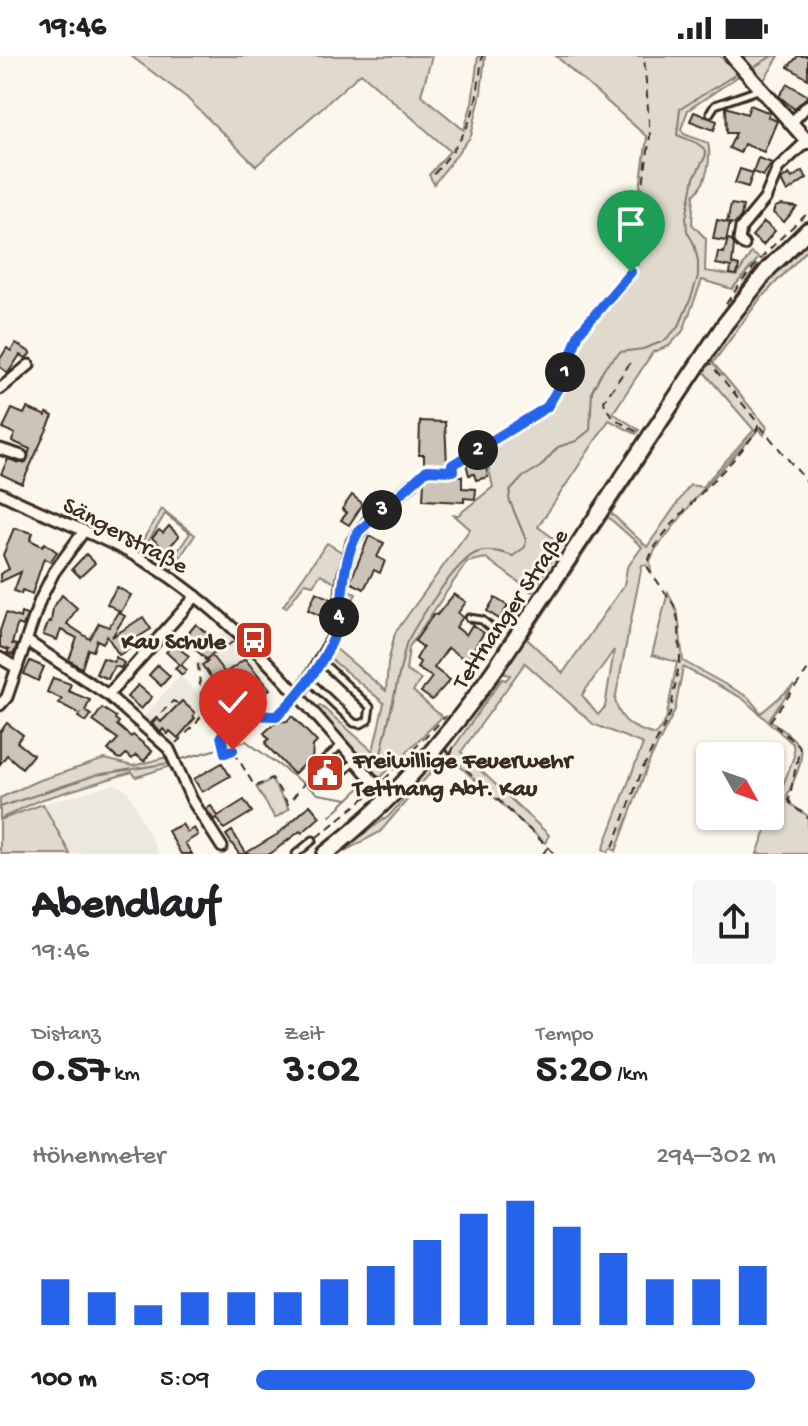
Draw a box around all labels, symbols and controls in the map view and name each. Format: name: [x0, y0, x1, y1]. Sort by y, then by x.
text: 19:46: [40, 11, 106, 46]
pin: [597, 190, 665, 272]
icon: arrive: [609, 202, 653, 246]
pin: 1: [545, 352, 585, 392]
text: 1: [561, 359, 569, 385]
pin: 2: [458, 430, 498, 470]
text: 2: [473, 437, 483, 463]
pin: 3: [362, 490, 402, 530]
street label: Sängerstraße: [57, 492, 193, 583]
text: 3: [376, 497, 388, 523]
street label: Tettnanger Straße: [446, 524, 577, 697]
pin: 4: [319, 597, 359, 637]
text: 4: [334, 604, 344, 630]
bus stop icon: Kau Schule: [233, 619, 275, 661]
place label: Kau Schule: [120, 629, 228, 658]
pin: [199, 668, 267, 750]
icon: check: [211, 680, 255, 724]
north arrow: [696, 742, 784, 830]
map controls: [696, 742, 784, 830]
place label: Freiwillige Feuerwehr Tettnang Abt. Kau: [351, 748, 574, 805]
public building icon: Freiwillige Feuerwehr Tettnang Abt. Kau: [304, 752, 346, 794]
button: share: [692, 880, 776, 964]
text: Abendlauf: [32, 881, 219, 933]
text: 19:46: [32, 937, 89, 968]
text: Distanz: [32, 1022, 101, 1048]
text: Zeit: [284, 1022, 323, 1048]
text: Tempo: [536, 1022, 594, 1048]
text: 0.57: [32, 1048, 109, 1095]
text: 3:02: [284, 1048, 360, 1095]
text: 5:20: [536, 1048, 612, 1095]
text: km: [109, 1062, 140, 1088]
text: /km: [612, 1062, 648, 1088]
text: Höhenmeter: [32, 1142, 165, 1173]
text: 294–302 m: [656, 1142, 776, 1173]
text: 100 m: [32, 1365, 97, 1396]
text: 5:09: [160, 1365, 210, 1396]

